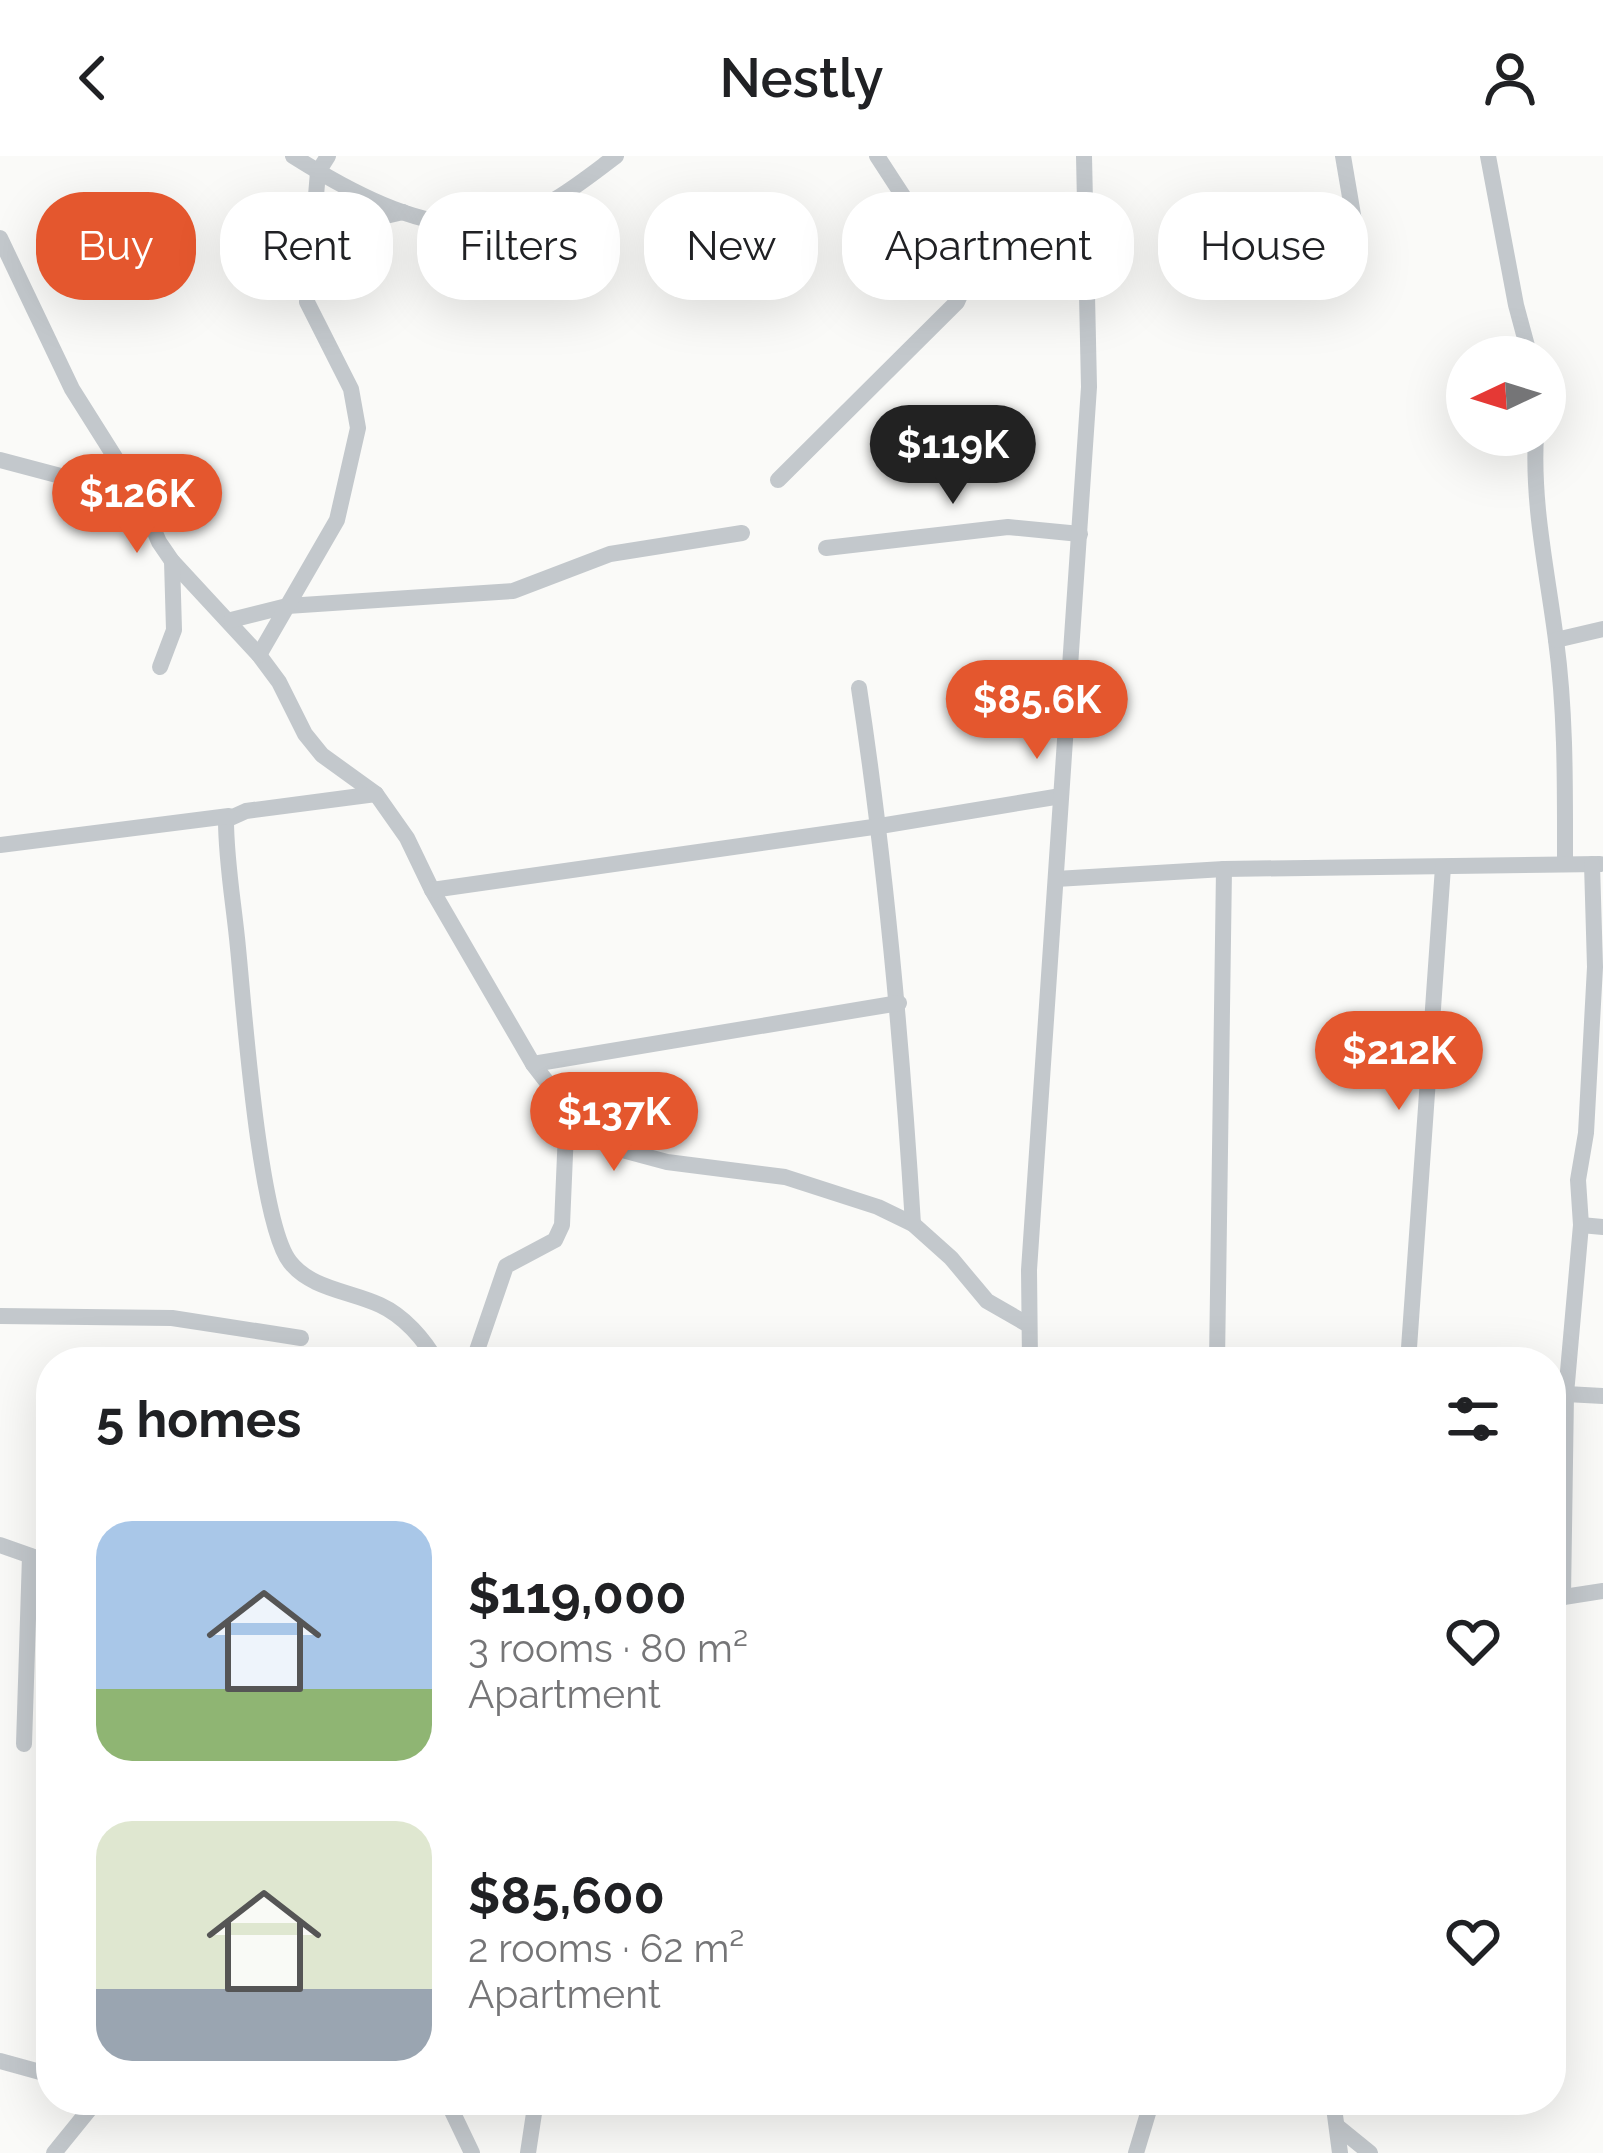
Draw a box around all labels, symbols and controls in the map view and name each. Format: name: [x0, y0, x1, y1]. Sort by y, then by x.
icon: back: [60, 45, 126, 111]
icon: person: [1477, 45, 1543, 111]
text: Nestly: [720, 46, 883, 110]
chip: Buy: [36, 192, 196, 300]
chip: Rent: [220, 192, 393, 300]
chip: Filters: [417, 192, 620, 300]
chip: New: [644, 192, 818, 300]
chip: Apartment: [842, 192, 1134, 300]
chip: House: [1158, 192, 1368, 300]
north arrow: [1446, 336, 1566, 456]
map controls: [1446, 336, 1566, 456]
pin: $119K: [869, 405, 1037, 507]
text: $119K: [897, 421, 1009, 467]
pin: $126K: [53, 454, 221, 556]
text: $126K: [79, 470, 195, 516]
pin: $85.6K: [939, 660, 1135, 762]
text: $85.6K: [973, 676, 1101, 722]
pin: $212K: [1315, 1011, 1483, 1113]
text: $212K: [1342, 1027, 1456, 1073]
pin: $137K: [530, 1072, 698, 1174]
text: $137K: [557, 1088, 671, 1134]
icon: filters: [1440, 1386, 1506, 1452]
text: 5 homes: [96, 1389, 301, 1449]
text: $119,000: [468, 1565, 687, 1625]
icon: home: [192, 1569, 336, 1713]
icon: heart: [1440, 1608, 1506, 1674]
text: 3 rooms · 80 m²: [468, 1625, 748, 1671]
text: Apartment: [468, 1671, 661, 1717]
text: $85,600: [468, 1865, 665, 1925]
icon: home: [192, 1869, 336, 2013]
icon: heart: [1440, 1908, 1506, 1974]
text: 2 rooms · 62 m²: [468, 1925, 744, 1971]
text: Apartment: [468, 1971, 661, 2017]

